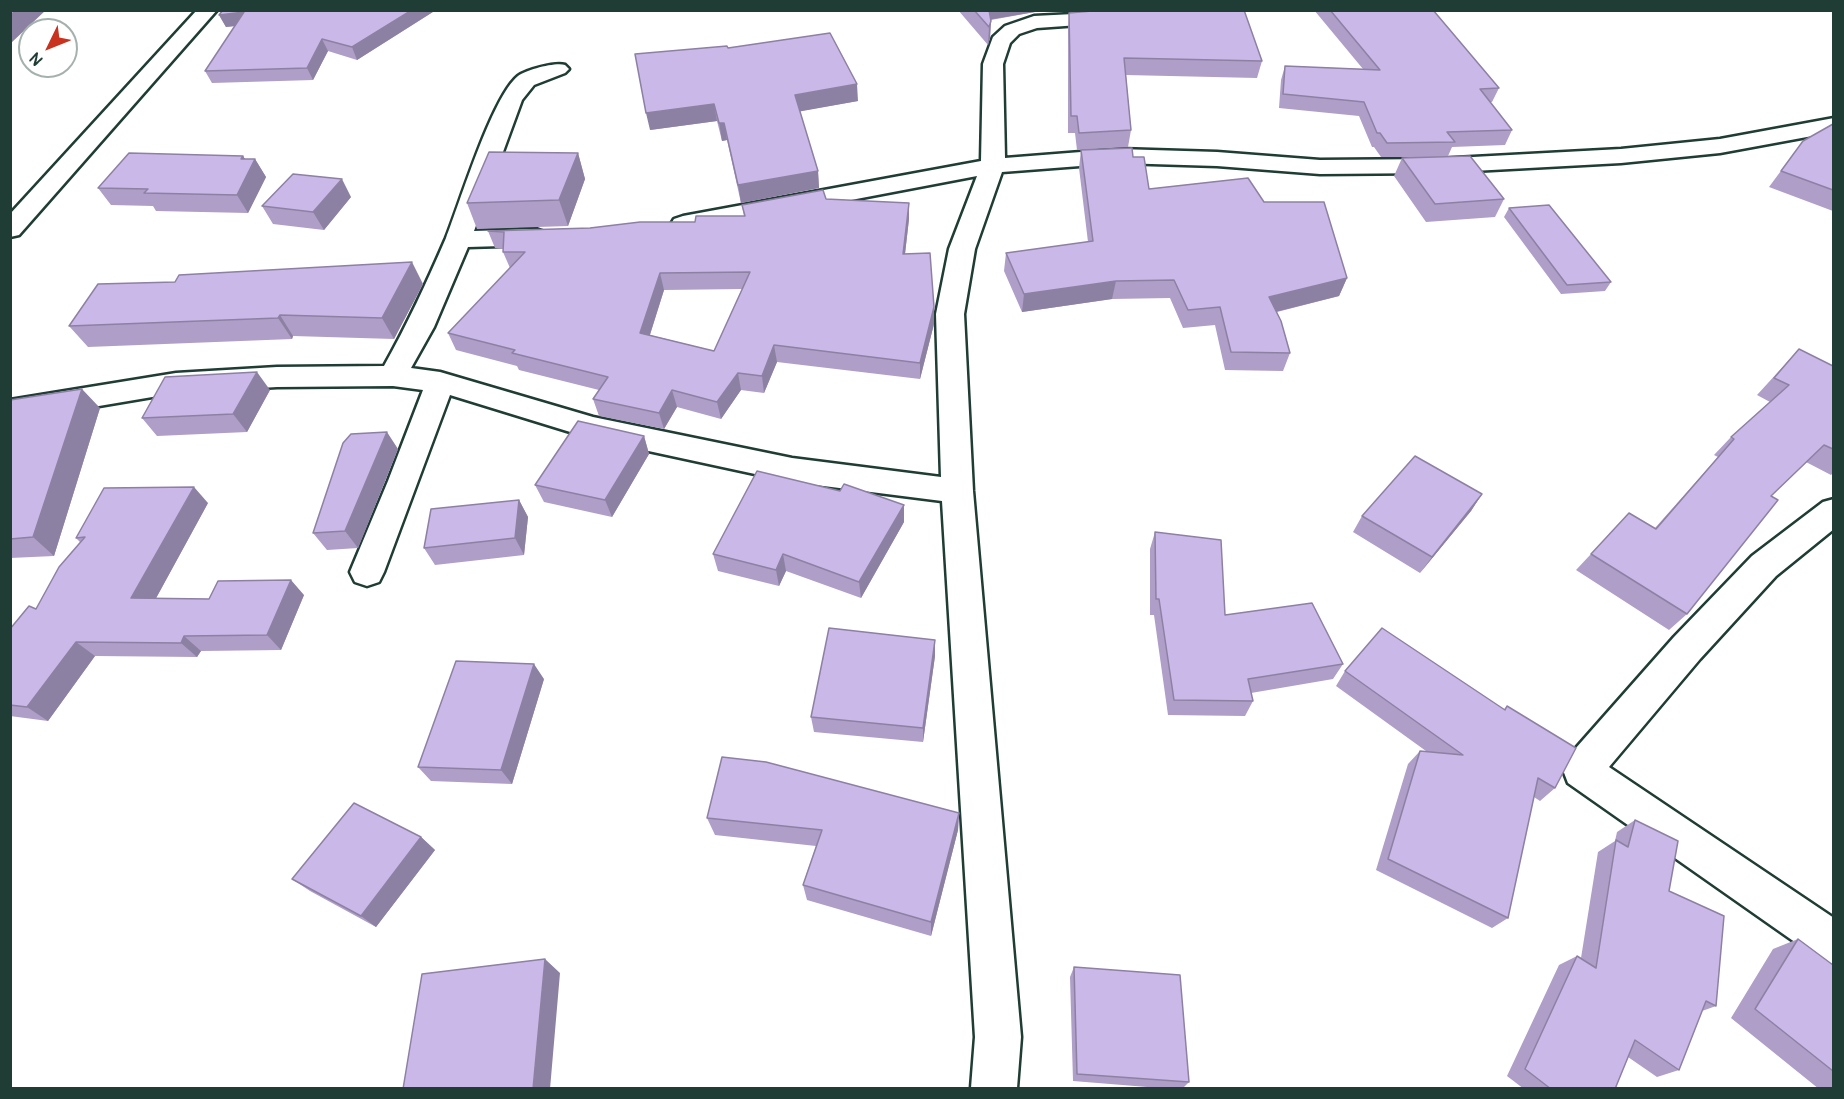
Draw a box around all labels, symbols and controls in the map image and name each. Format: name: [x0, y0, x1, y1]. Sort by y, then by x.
north arrow: [18, 18, 78, 78]
text: N: [25, 48, 47, 70]

